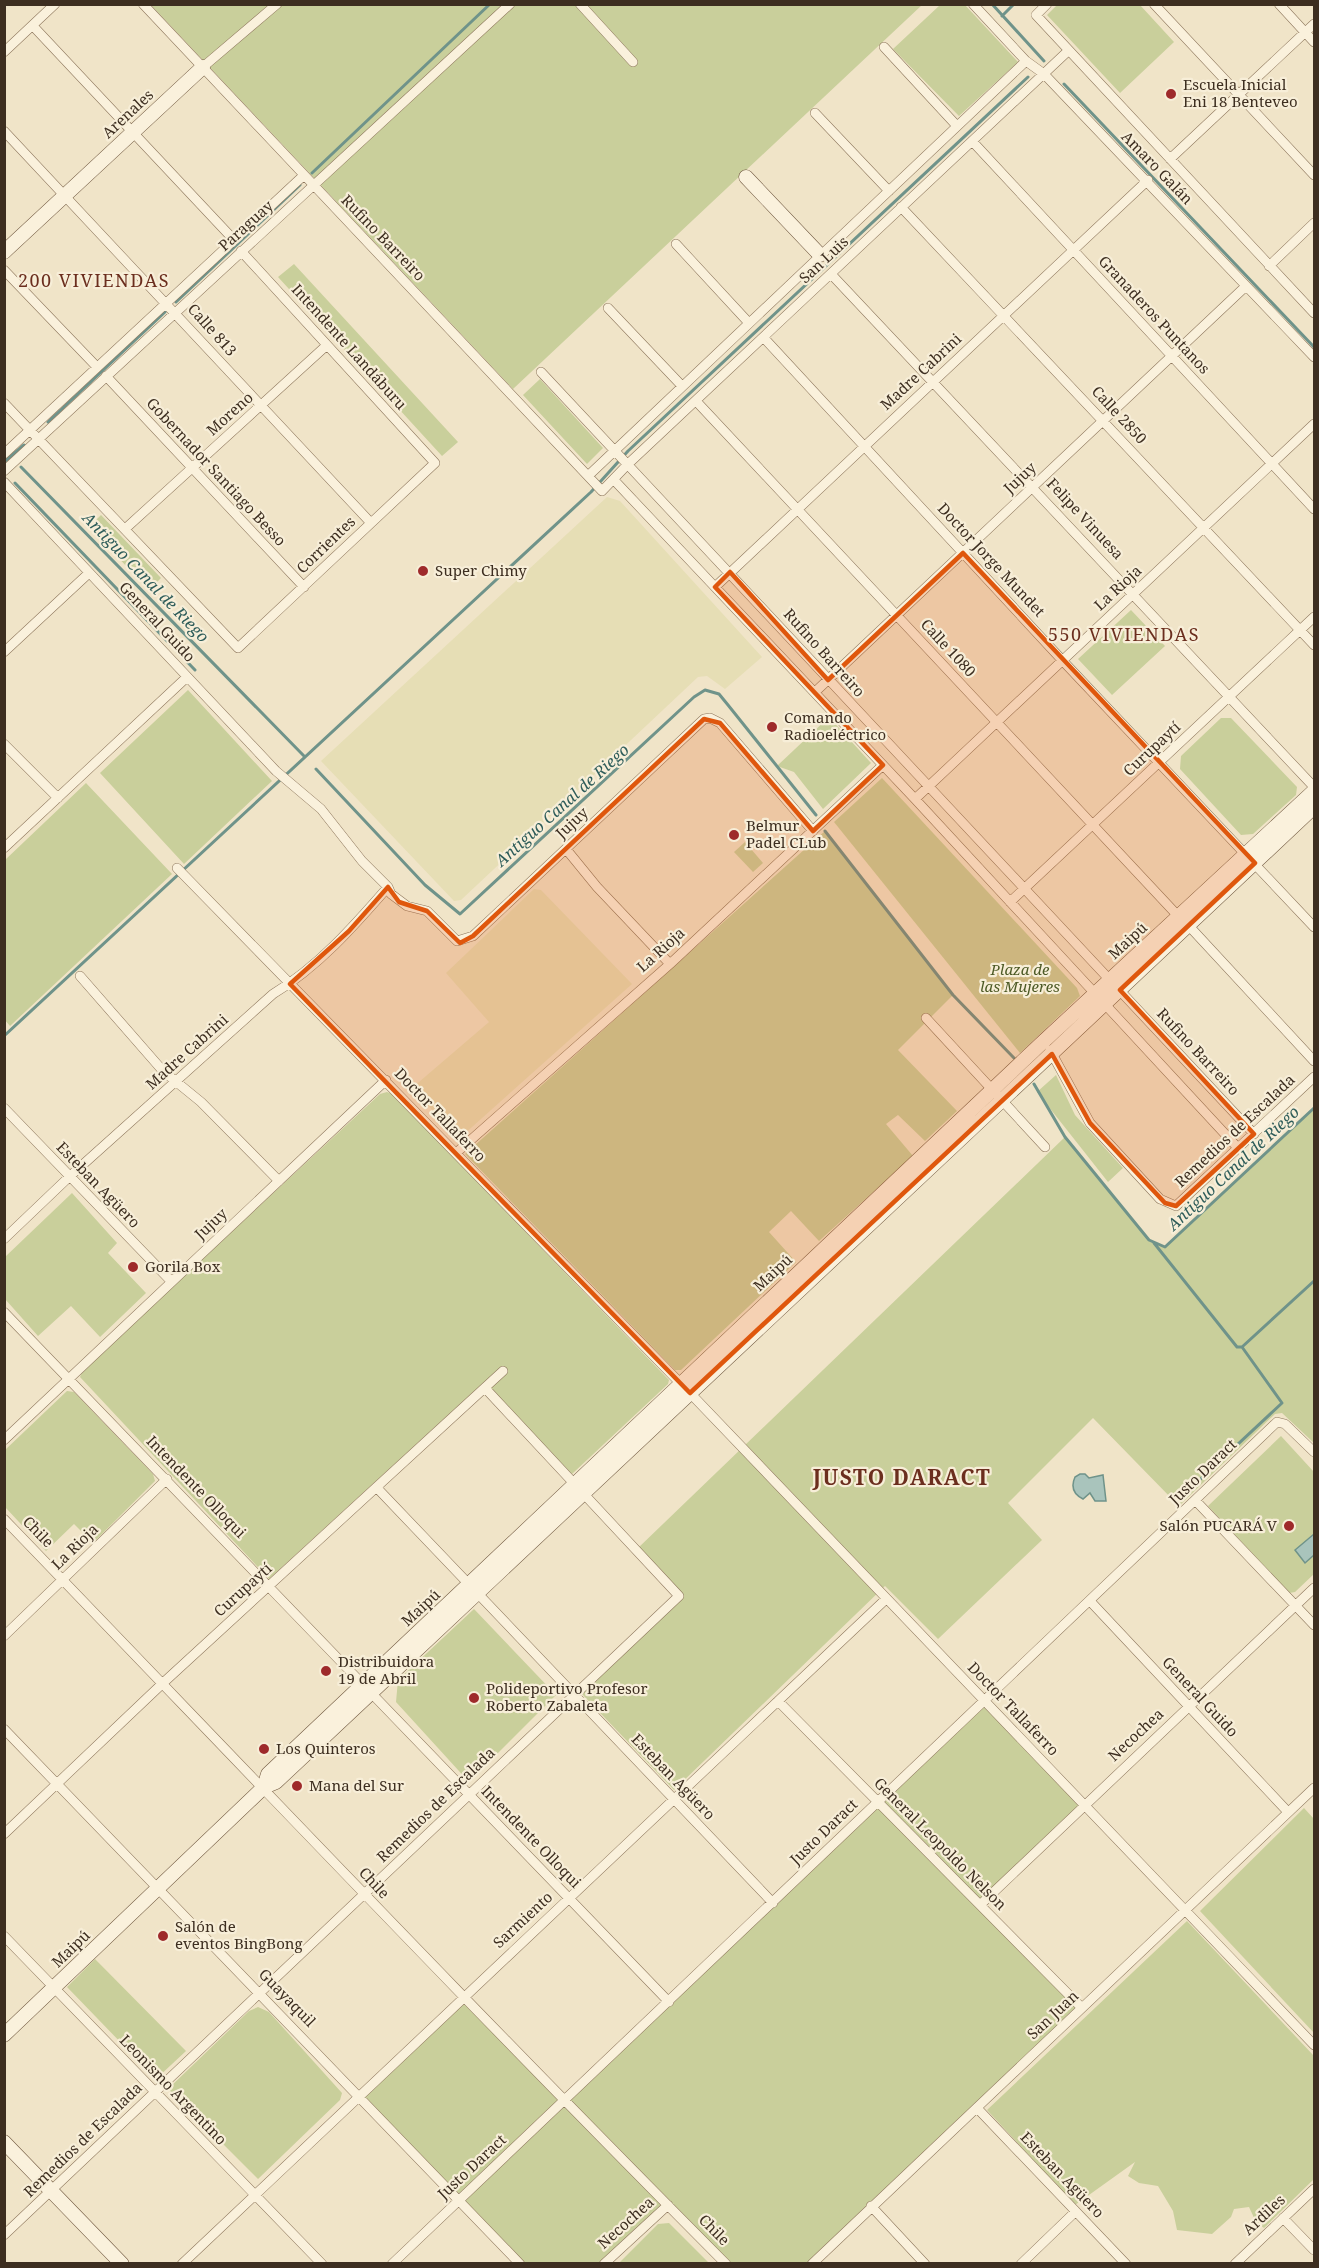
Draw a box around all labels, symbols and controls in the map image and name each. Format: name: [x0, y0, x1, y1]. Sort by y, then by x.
place label: Escuela Inicial Eni 18 Benteveo: [1183, 74, 1298, 111]
street label: Arenales: [97, 84, 157, 142]
marker: Escuela Inicial Eni 18 Benteveo: [1164, 87, 1178, 101]
street label: Amaro Galán: [1118, 126, 1198, 209]
street label: Rufino Barreiro: [337, 190, 430, 285]
street label: Paraguay: [214, 195, 277, 255]
street label: San Luis: [794, 231, 852, 287]
street label: Granaderos Puntanos: [1095, 251, 1215, 378]
district label: 200 VIVIENDAS: [18, 268, 170, 292]
street label: Intendente Landáburu: [288, 279, 412, 414]
street label: Calle 813: [184, 299, 242, 360]
street label: Madre Cabrini: [875, 328, 965, 414]
street label: Calle 2850: [1088, 381, 1152, 448]
street label: Moreno: [202, 387, 257, 439]
street label: Gobernador Santiago Besso: [143, 393, 291, 550]
street label: Jujuy: [998, 457, 1040, 498]
street label: Felipe Vinuesa: [1043, 473, 1129, 563]
street label: Doctor Jorge Mundet: [934, 498, 1050, 621]
water label: Antiguo Canal de Riego: [77, 506, 214, 647]
street label: Corrientes: [292, 511, 359, 577]
place label: Super Chimy: [435, 560, 527, 580]
street label: La Rioja: [1089, 560, 1145, 614]
marker: Super Chimy: [416, 564, 430, 578]
street label: General Guido: [115, 577, 200, 666]
street label: Rufino Barreiro: [780, 604, 870, 701]
street label: Calle 1080: [917, 614, 981, 681]
district label: 550 VIVIENDAS: [1048, 622, 1200, 646]
place label: Comando Radioeléctrico: [784, 707, 886, 744]
street label: Curupaytí: [1118, 717, 1184, 780]
marker: Comando Radioeléctrico: [765, 720, 779, 734]
water label: Antiguo Canal de Riego: [489, 739, 634, 872]
street label: Jujuy: [550, 802, 592, 843]
place label: Belmur Padel CLub: [746, 815, 827, 852]
marker: Belmur Padel CLub: [727, 828, 741, 842]
street label: Maipú: [1104, 917, 1151, 963]
street label: La Rioja: [632, 922, 689, 976]
park label: Plaza de las Mujeres: [980, 959, 1060, 996]
street label: Rufino Barreiro: [1153, 1003, 1244, 1099]
street label: Madre Cabrini: [141, 1009, 232, 1093]
street label: Doctor Tallaferro: [391, 1063, 491, 1166]
street label: Remedios de Escalada: [1170, 1069, 1299, 1191]
water label: Antiguo Canal de Riego: [1161, 1101, 1304, 1236]
street label: Esteban Agüero: [53, 1137, 145, 1232]
street label: Jujuy: [189, 1203, 231, 1244]
street label: Maipú: [749, 1249, 796, 1295]
place label: Gorila Box: [145, 1256, 221, 1276]
marker: Gorila Box: [126, 1260, 140, 1274]
street label: Intendente Olloqui: [143, 1431, 251, 1542]
street label: Justo Daract: [1163, 1434, 1240, 1509]
district label: JUSTO DARACT: [812, 1463, 991, 1491]
street label: Chile: [19, 1511, 58, 1551]
place label: Salón PUCARÁ V: [1159, 1515, 1278, 1535]
street label: La Rioja: [47, 1519, 102, 1574]
marker: Salón PUCARÁ V: [1282, 1519, 1296, 1533]
street label: Curupaytí: [209, 1558, 276, 1621]
street label: Maipú: [397, 1584, 444, 1630]
place label: Distribuidora 19 de Abril: [338, 1651, 434, 1688]
street label: General Guido: [1158, 1652, 1243, 1741]
street label: Doctor Tallaferro: [964, 1657, 1064, 1760]
marker: Distribuidora 19 de Abril: [319, 1664, 333, 1678]
place label: Polideportivo Profesor Roberto Zabaleta: [486, 1678, 647, 1715]
marker: Polideportivo Profesor Roberto Zabaleta: [467, 1691, 481, 1705]
street label: Necochea: [1103, 1703, 1167, 1765]
street label: Esteban Agüero: [628, 1729, 720, 1824]
place label: Los Quinteros: [276, 1738, 376, 1758]
marker: Los Quinteros: [257, 1742, 271, 1756]
street label: Remedios de Escalada: [372, 1742, 499, 1866]
street label: General Leopoldo Nelson: [870, 1773, 1012, 1914]
place label: Mana del Sur: [309, 1775, 404, 1795]
marker: Mana del Sur: [290, 1779, 304, 1793]
street label: Intendente Olloqui: [478, 1781, 586, 1892]
street label: Justo Daract: [784, 1794, 861, 1869]
street label: Chile: [355, 1862, 394, 1902]
street label: Sarmiento: [488, 1887, 556, 1952]
place label: Salón de eventos BingBong: [175, 1916, 303, 1953]
street label: Maipú: [47, 1925, 94, 1971]
marker: Salón de eventos BingBong: [156, 1929, 170, 1943]
street label: Guayaquil: [255, 1964, 321, 2031]
street label: San Juan: [1022, 1985, 1082, 2043]
street label: Leonismo Argentino: [116, 2030, 232, 2149]
street label: Remedios de Escalada: [19, 2077, 146, 2201]
street label: Esteban Agüero: [1017, 2127, 1109, 2222]
street label: Justo Daract: [432, 2129, 510, 2204]
street label: Ardiles: [1238, 2189, 1289, 2239]
street label: Necochea: [593, 2192, 658, 2253]
street label: Chile: [695, 2209, 735, 2249]

